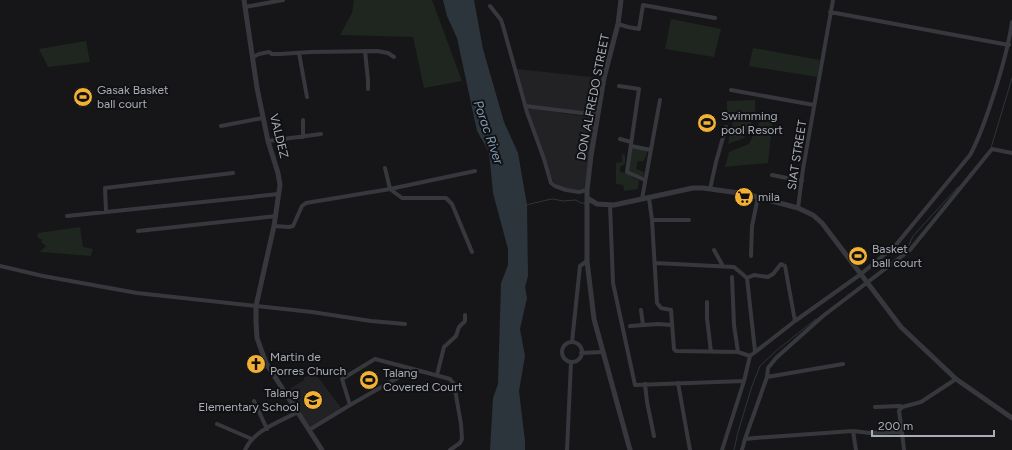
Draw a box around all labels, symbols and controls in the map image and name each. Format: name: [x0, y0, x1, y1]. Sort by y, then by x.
street label: DON ALFREDO STREET: [574, 32, 612, 161]
place label: Gasak Basket ball court: [97, 83, 169, 111]
sports icon: Gasak Basket ball court: [72, 86, 94, 108]
water label: Porac River: [471, 98, 507, 167]
place label: Swimming pool Resort: [721, 109, 783, 137]
street label: VALDEZ: [267, 112, 291, 160]
sports icon: Swimming pool Resort: [696, 112, 718, 134]
street label: SIAT STREET: [785, 119, 809, 191]
supermarket icon: mila: [733, 186, 755, 208]
place label: mila: [758, 190, 780, 204]
place label: Basket ball court: [872, 242, 923, 270]
sports icon: Basket ball court: [847, 245, 869, 267]
place label: Martin de Porres Church: [270, 350, 347, 378]
church icon: Martin de Porres Church: [245, 353, 267, 375]
place label: Talang Covered Court: [383, 366, 463, 394]
sports icon: Talang Covered Court: [358, 369, 380, 391]
place label: Talang Elementary School: [198, 386, 299, 414]
school or university icon: Talang Elementary School: [302, 389, 324, 411]
scale bar: [872, 412, 994, 438]
text: 200 m: [878, 419, 913, 433]

